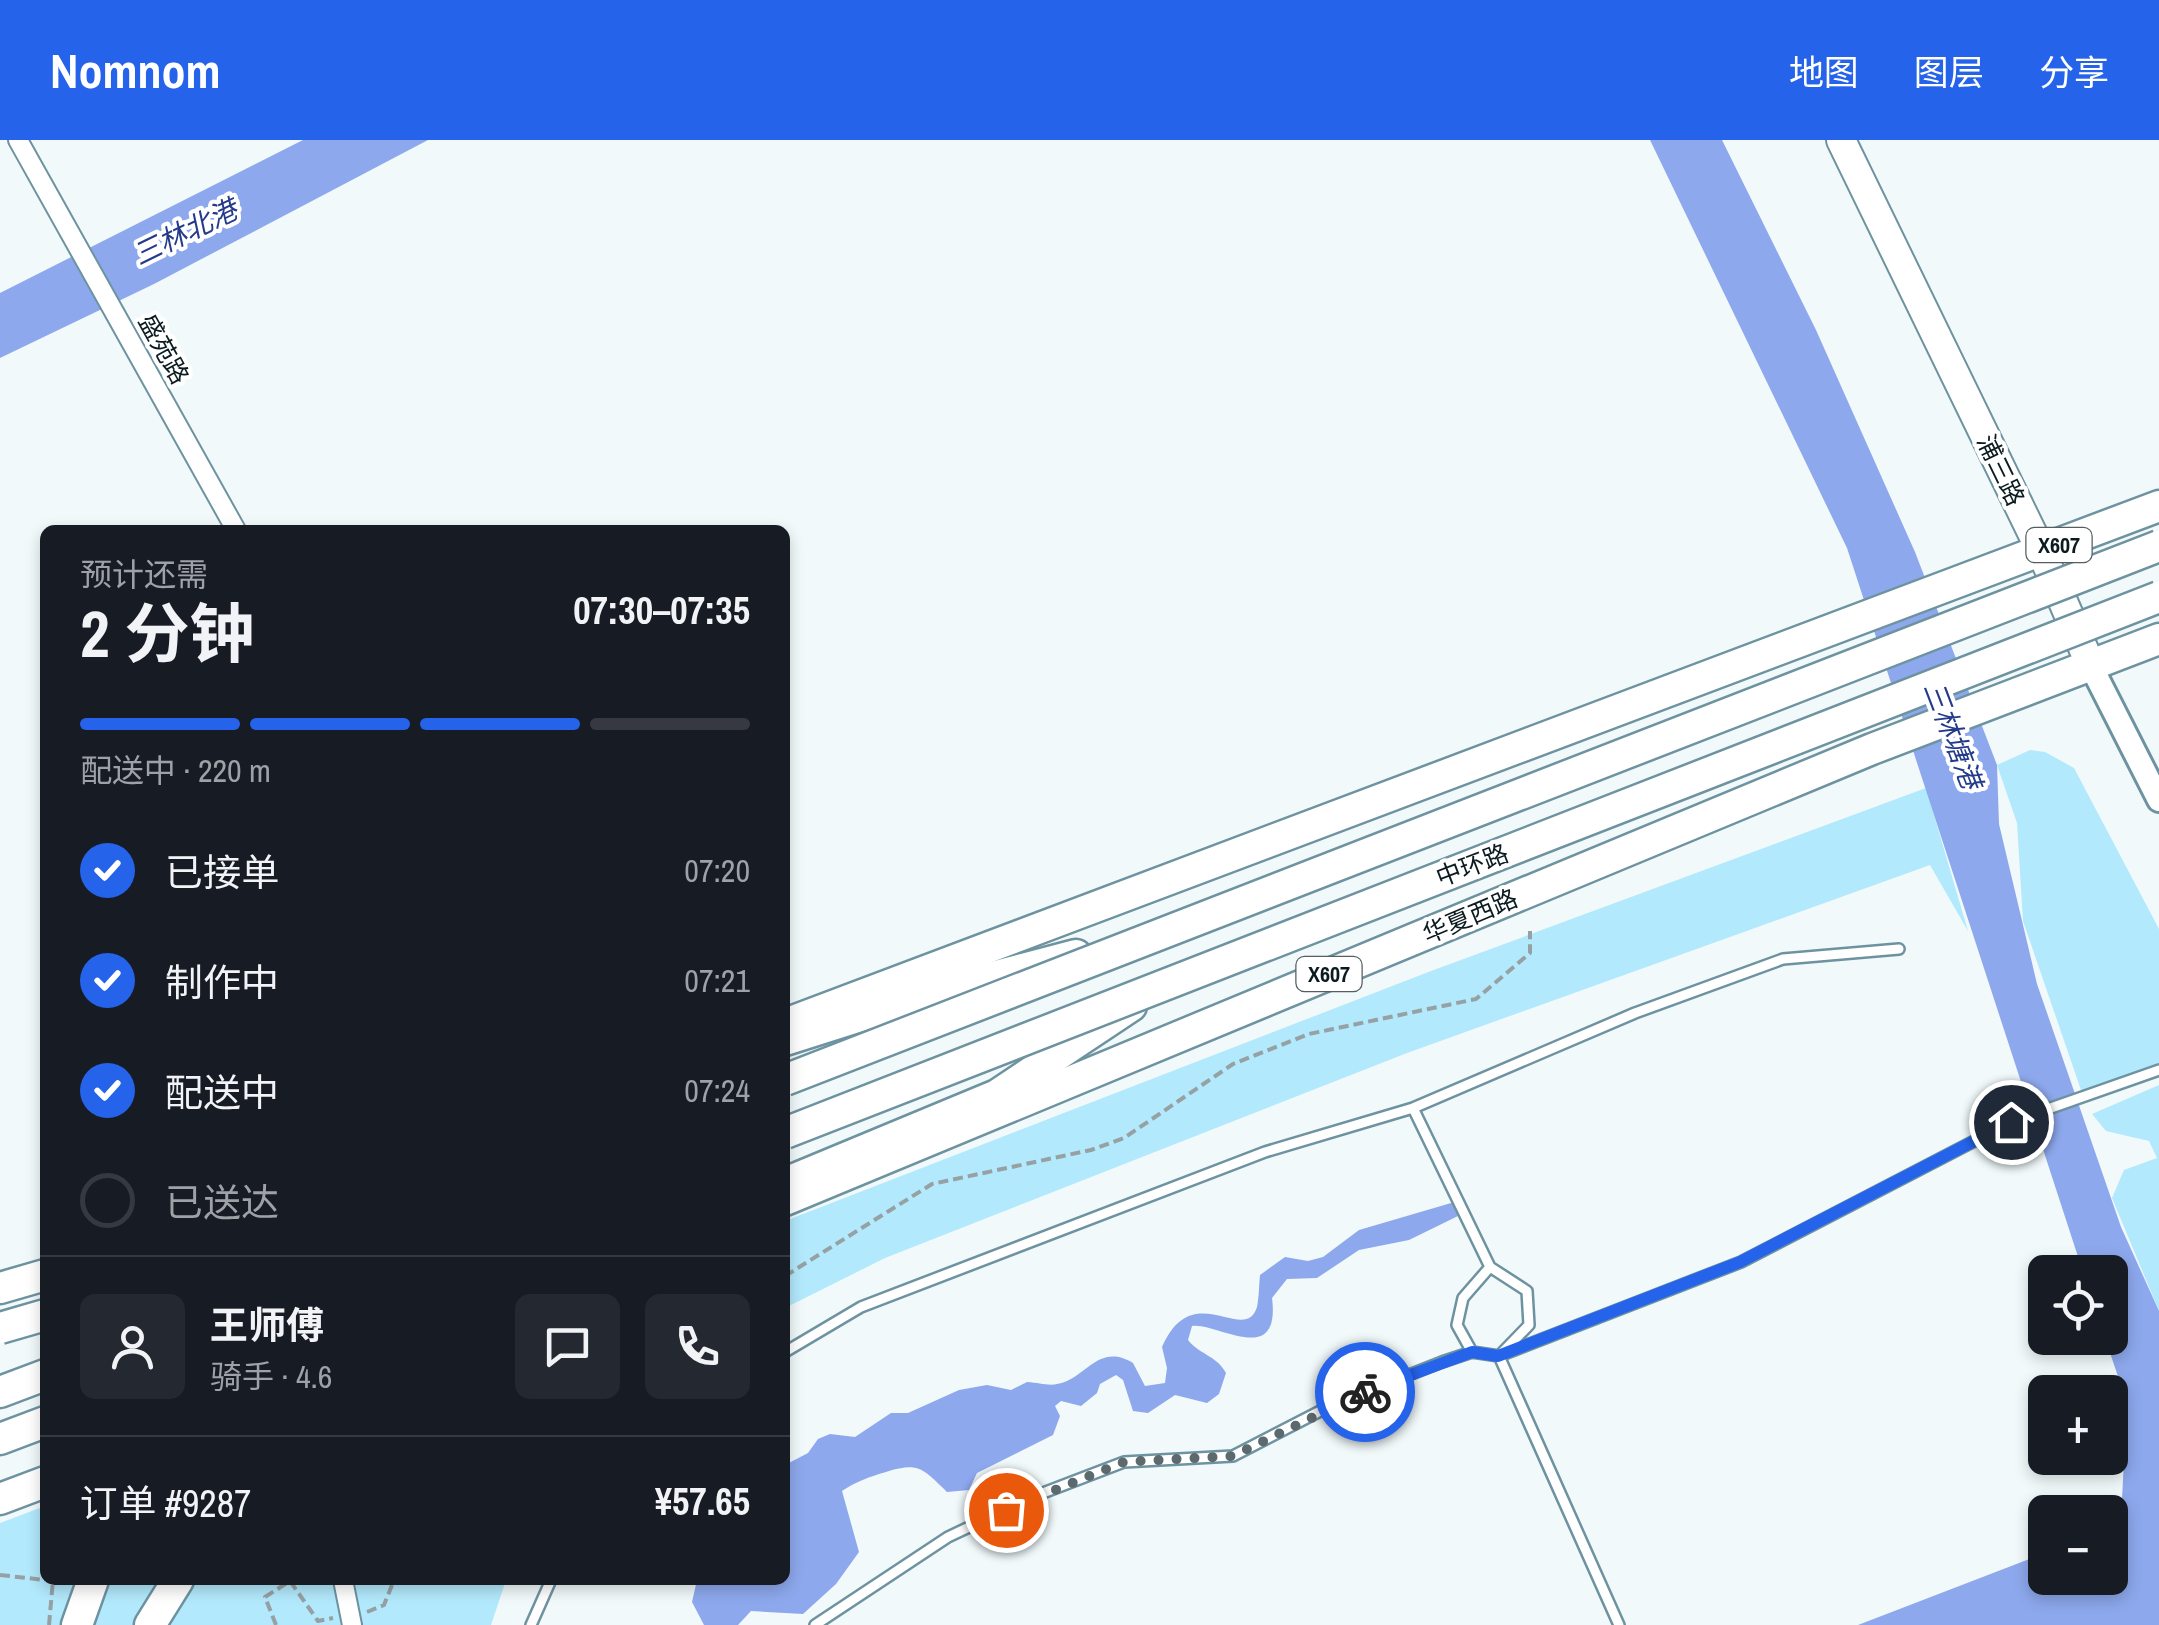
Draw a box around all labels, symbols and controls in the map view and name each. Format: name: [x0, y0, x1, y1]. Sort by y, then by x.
text: Nomnom: [50, 38, 221, 103]
text: 地图: [1789, 49, 1859, 96]
text: 图层: [1914, 49, 1984, 96]
text: 分享: [2039, 49, 2109, 96]
water label: 三林北港: [126, 189, 247, 274]
street label: 盛苑路: [131, 308, 197, 390]
street label: 浦三路: [1969, 429, 2033, 511]
road number: X607: [2026, 528, 2092, 562]
text: 预计还需: [80, 553, 208, 596]
text: 07:30–07:35: [573, 585, 750, 636]
text: 2 分钟: [80, 590, 254, 677]
water label: 三林塘港: [1915, 676, 1992, 798]
text: 配送中 · 220 m: [80, 749, 271, 792]
street label: 中环路: [1431, 836, 1513, 894]
icon: check: [80, 843, 135, 898]
text: 已接单: [165, 847, 279, 898]
text: 07:20: [684, 849, 750, 892]
street label: 华夏西路: [1417, 881, 1523, 951]
icon: check: [80, 953, 135, 1008]
text: 制作中: [165, 957, 279, 1008]
road number: X607: [1296, 957, 1362, 991]
text: 07:21: [684, 959, 750, 1002]
icon: check: [80, 1063, 135, 1118]
text: 配送中: [165, 1067, 279, 1118]
text: 07:24: [684, 1069, 750, 1112]
pin: [1969, 1080, 2054, 1165]
icon: home: [1984, 1095, 2039, 1150]
text: 已送达: [165, 1177, 279, 1228]
map controls: [2028, 1255, 2128, 1595]
button: locate: [2028, 1255, 2128, 1355]
button: person: [80, 1294, 185, 1399]
button: chat: [515, 1294, 620, 1399]
button: phone: [645, 1294, 750, 1399]
text: 王师傅: [210, 1300, 324, 1351]
courier: [1315, 1342, 1415, 1442]
text: 骑手 · 4.6: [210, 1355, 332, 1398]
icon: bike: [1338, 1365, 1393, 1420]
button: +: [2028, 1375, 2128, 1475]
pin: [964, 1468, 1049, 1553]
text: ¥57.65: [655, 1476, 750, 1527]
text: 订单 #9287: [80, 1478, 251, 1529]
icon: bag: [979, 1483, 1034, 1538]
button: −: [2028, 1495, 2128, 1595]

